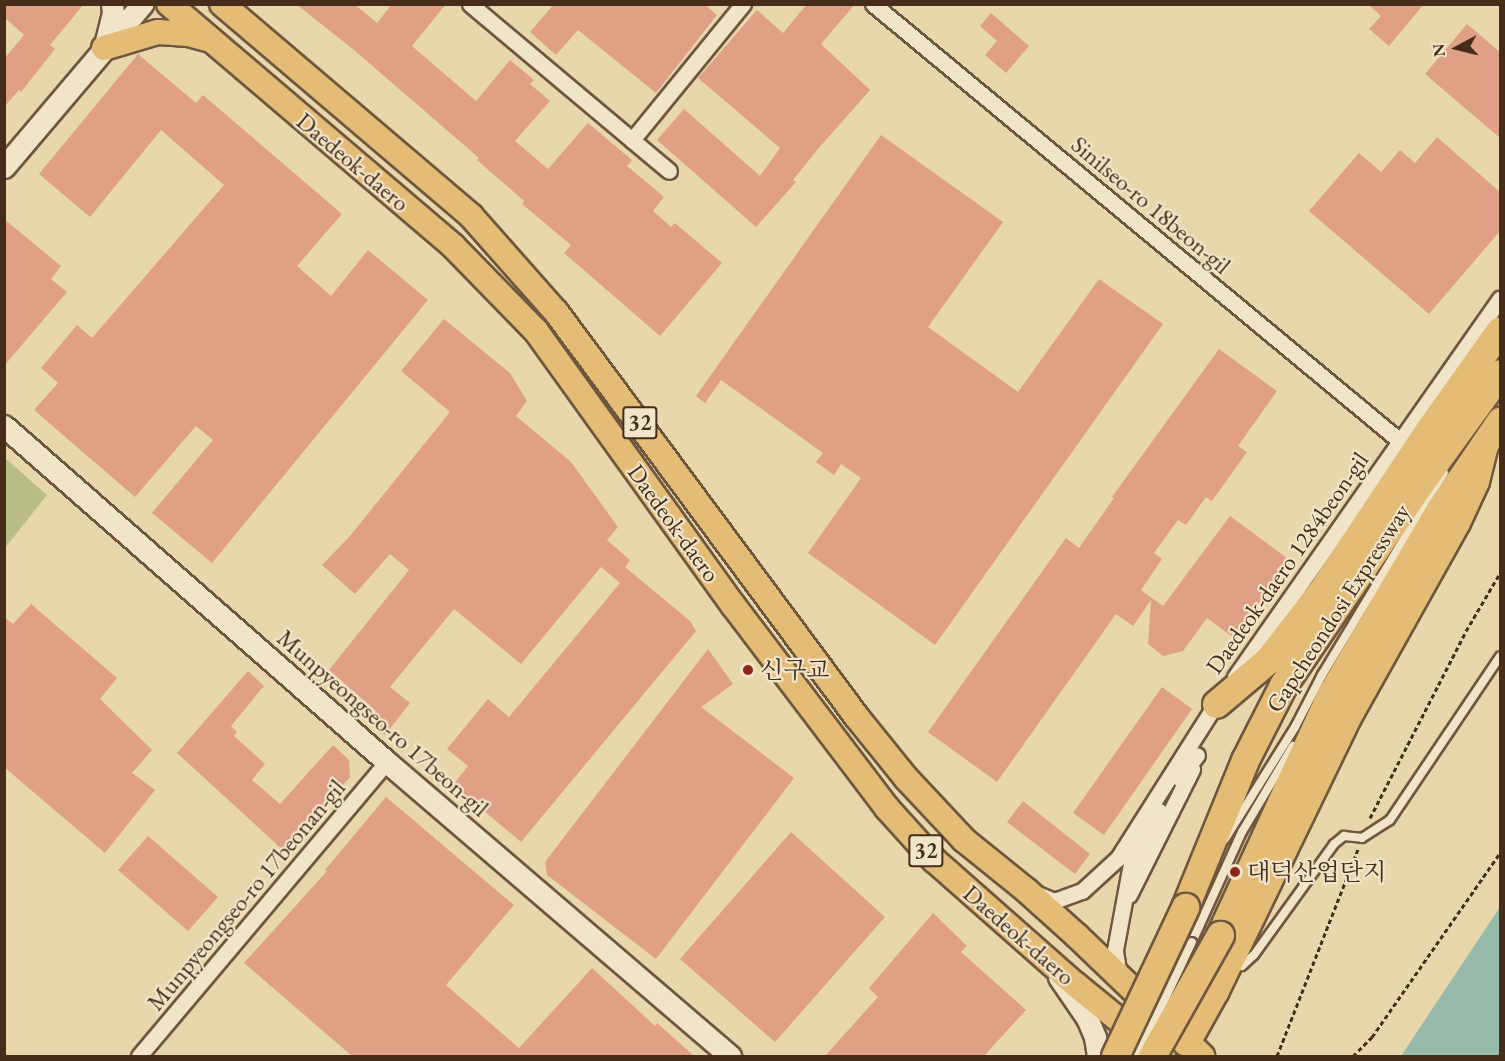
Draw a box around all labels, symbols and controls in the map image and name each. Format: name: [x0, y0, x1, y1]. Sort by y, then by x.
north arrow: [1427, 18, 1487, 78]
text: N: [1427, 43, 1450, 58]
street label: Daedeok-daero: [291, 106, 415, 218]
street label: Sinilseo-ro 18beon-gil: [1065, 130, 1237, 280]
road number: 32: [622, 404, 658, 442]
street label: Daedeok-daero 1284beon-gil: [1200, 447, 1374, 679]
street label: Daedeok-daero: [622, 459, 726, 587]
street label: Gapcheondosi Expressway: [1260, 498, 1416, 718]
street label: Munpyeongseo-ro 17beon-gil: [271, 623, 495, 823]
place label: 신구교: [760, 656, 830, 684]
marker: 신구교: [741, 663, 755, 677]
street label: Munpyeongseo-ro 17beonan-gil: [141, 774, 351, 1016]
road number: 32: [908, 832, 944, 870]
place label: 대덕산업단지: [1247, 858, 1386, 886]
marker: 대덕산업단지: [1228, 865, 1242, 879]
street label: Daedeok-daero: [957, 879, 1081, 991]

